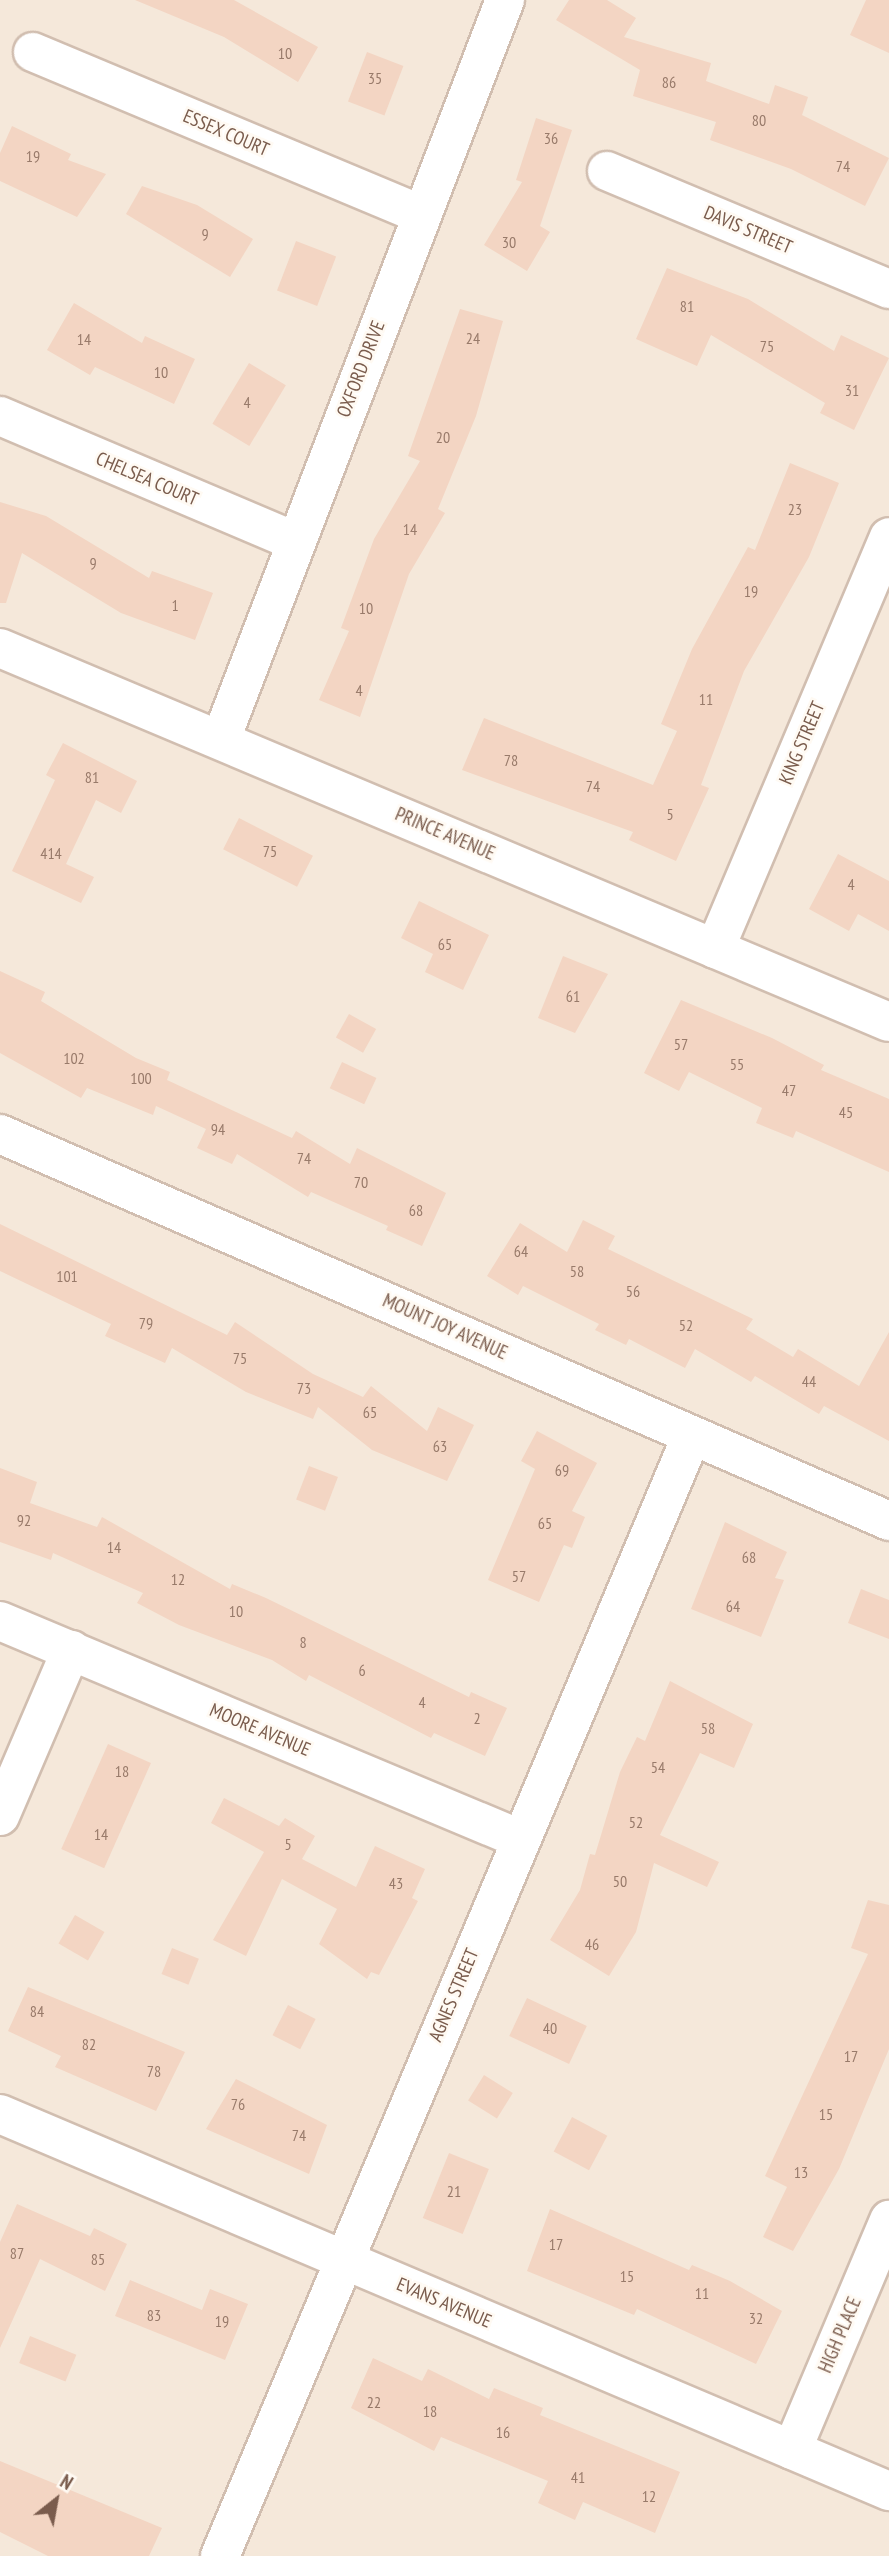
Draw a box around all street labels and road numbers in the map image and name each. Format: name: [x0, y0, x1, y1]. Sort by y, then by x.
street label: ESSEX COURT: [179, 105, 273, 161]
street label: DAVIS STREET: [700, 201, 796, 259]
street label: OXFORD DRIVE: [332, 318, 390, 420]
street label: CHELSEA COURT: [92, 447, 202, 511]
street label: KING STREET: [774, 698, 830, 788]
street label: PRINCE AVENUE: [391, 803, 499, 865]
street label: MOUNT JOY AVENUE: [378, 1289, 512, 1365]
street label: MOORE AVENUE: [206, 1698, 314, 1762]
street label: AGNES STREET: [424, 1945, 484, 2045]
street label: EVANS AVENUE: [393, 2273, 495, 2333]
street label: HIGH PLACE: [814, 2294, 866, 2376]

